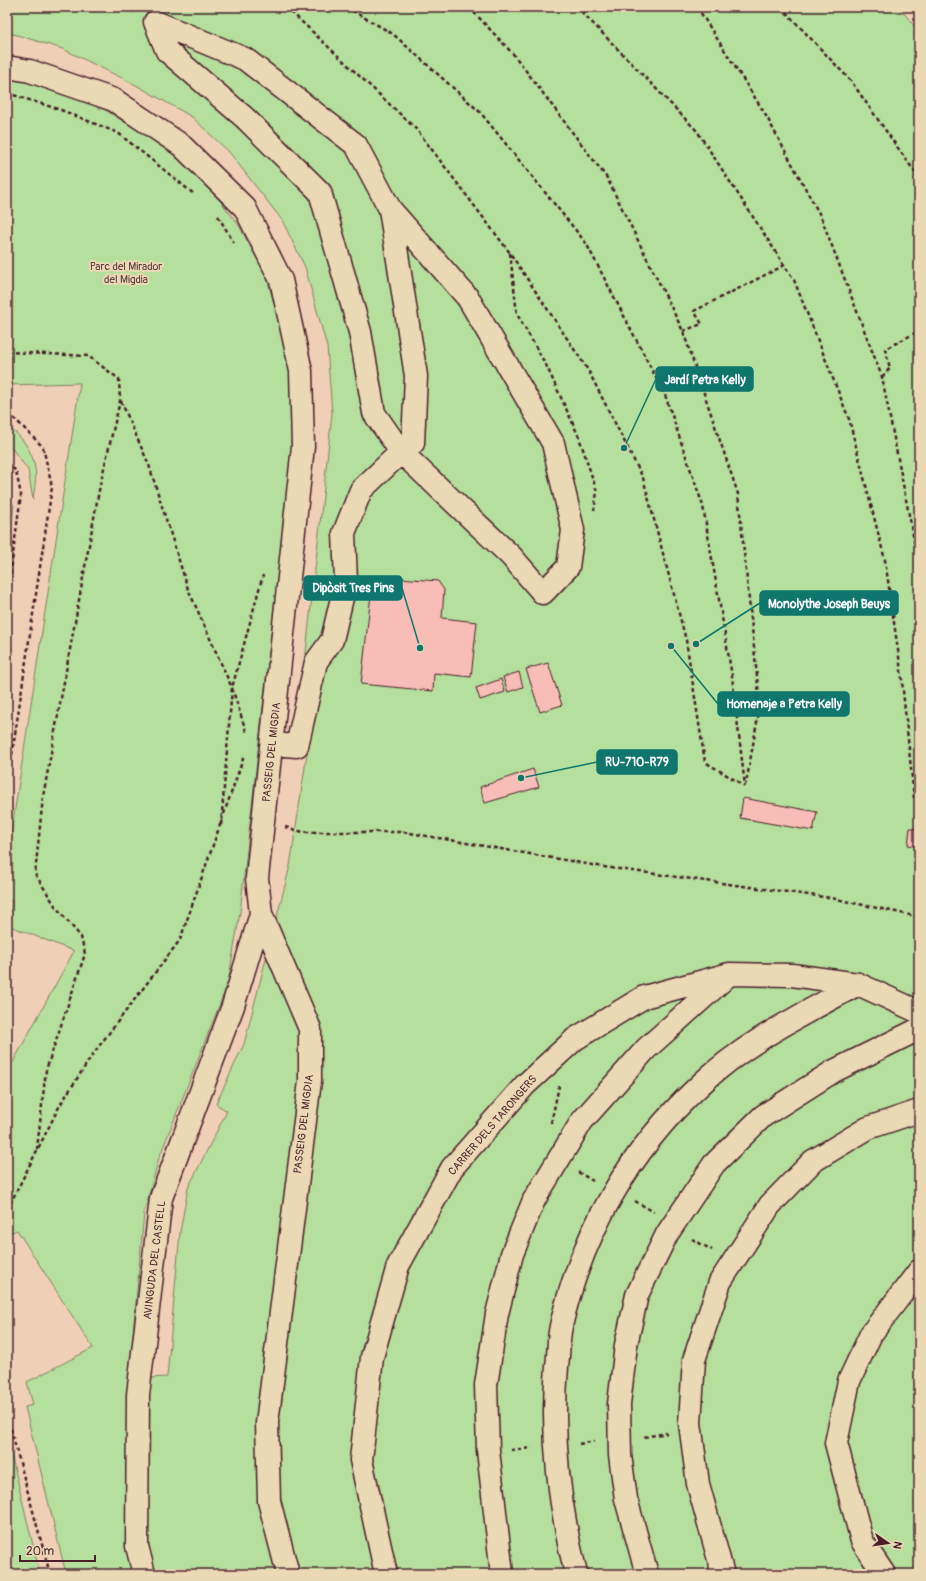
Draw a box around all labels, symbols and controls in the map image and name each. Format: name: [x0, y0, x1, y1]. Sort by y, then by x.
park label: Parc del Mirador del Migdia: [90, 260, 162, 286]
callout: Jardí Petra Kelly: [656, 367, 753, 391]
text: Jardí Petra Kelly: [664, 373, 746, 388]
callout: Dipòsit Tres Pins: [304, 576, 402, 600]
text: Dipòsit Tres Pins: [312, 581, 394, 596]
callout: Monolythe Joseph Beuys: [760, 591, 898, 615]
text: Monolythe Joseph Beuys: [768, 597, 891, 612]
callout: Homenaje a Petra Kelly: [718, 692, 849, 716]
text: Homenaje a Petra Kelly: [726, 697, 843, 712]
street label: PASSEIG DEL MIGDIA: [260, 702, 283, 802]
callout: RU-710-R79: [597, 750, 677, 774]
text: RU-710-R79: [605, 755, 669, 770]
street label: CARRER DELS TARONGERS: [445, 1073, 539, 1178]
street label: PASSEIG DEL MIGDIA: [291, 1074, 316, 1174]
street label: AVINGUDA DEL CASTELL: [141, 1200, 168, 1320]
north arrow: [868, 1523, 908, 1563]
scale bar: [20, 1537, 95, 1563]
text: N: [890, 1540, 904, 1551]
text: 20 m: [26, 1544, 55, 1559]

